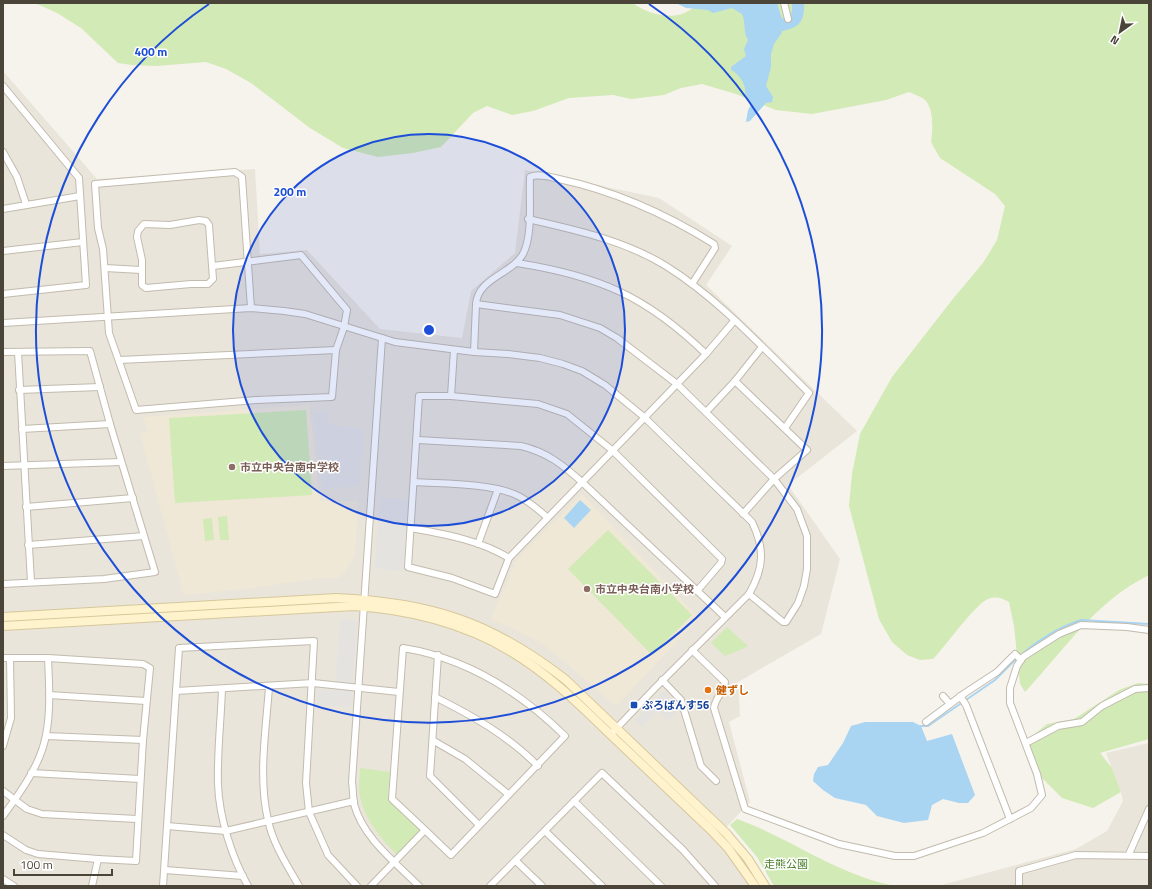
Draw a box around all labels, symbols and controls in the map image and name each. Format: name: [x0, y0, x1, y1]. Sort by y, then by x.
north arrow: [1100, 12, 1140, 52]
text: N: [1107, 32, 1122, 49]
text: 400 m: [135, 42, 167, 61]
text: 200 m: [274, 182, 306, 201]
centre of rings: [422, 323, 436, 337]
place label: 市立中央台南中学校: [240, 459, 339, 475]
marker: 市立中央台南中学校: [227, 462, 237, 472]
place label: 市立中央台南小学校: [595, 581, 694, 597]
marker: 市立中央台南小学校: [582, 584, 592, 594]
place label: 健ずし: [715, 682, 749, 698]
marker: 健ずし: [703, 685, 713, 695]
place label: ぷろばんす56: [642, 697, 709, 713]
marker: ぷろばんす56: [629, 700, 639, 710]
scale bar: [14, 851, 112, 877]
text: 100 m: [20, 855, 53, 874]
park label: 走熊公園: [764, 856, 808, 872]

